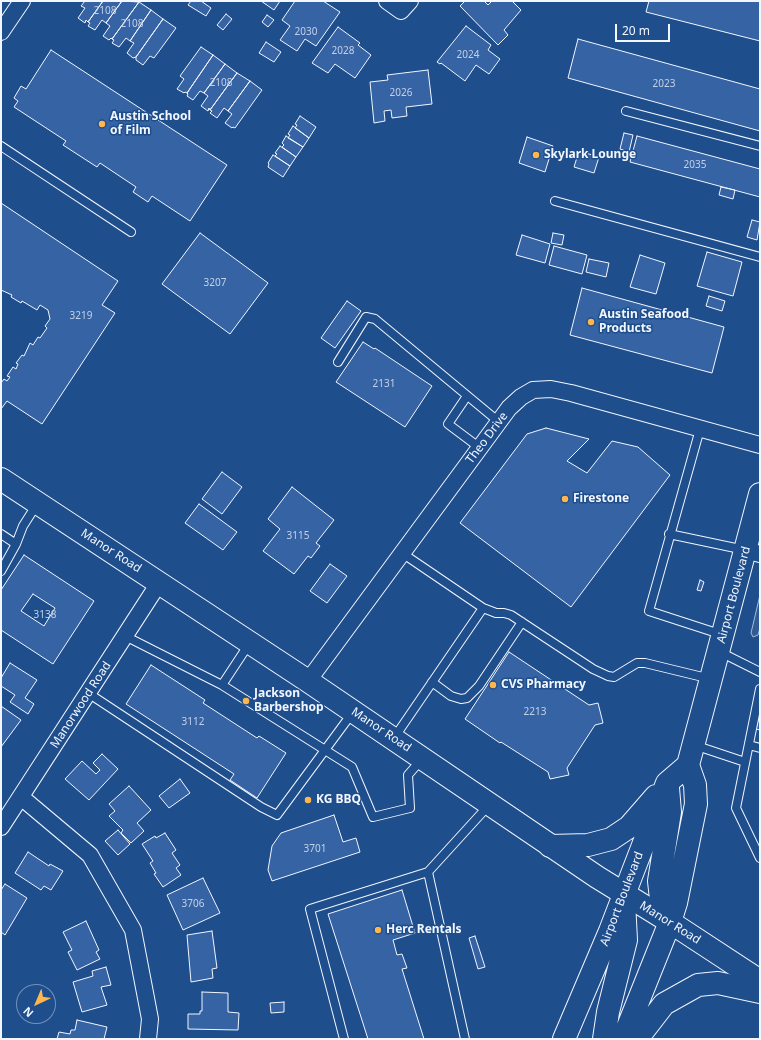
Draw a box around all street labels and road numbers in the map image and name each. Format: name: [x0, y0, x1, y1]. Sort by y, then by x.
street label: Theo Drive: [463, 409, 511, 467]
street label: Manor Road: [78, 526, 144, 576]
street label: Airport Boulevard: [714, 545, 754, 645]
street label: Manorwood Road: [48, 659, 114, 751]
street label: Manor Road: [348, 705, 414, 755]
street label: Airport Boulevard: [597, 850, 647, 948]
street label: Manor Road: [637, 899, 703, 947]

